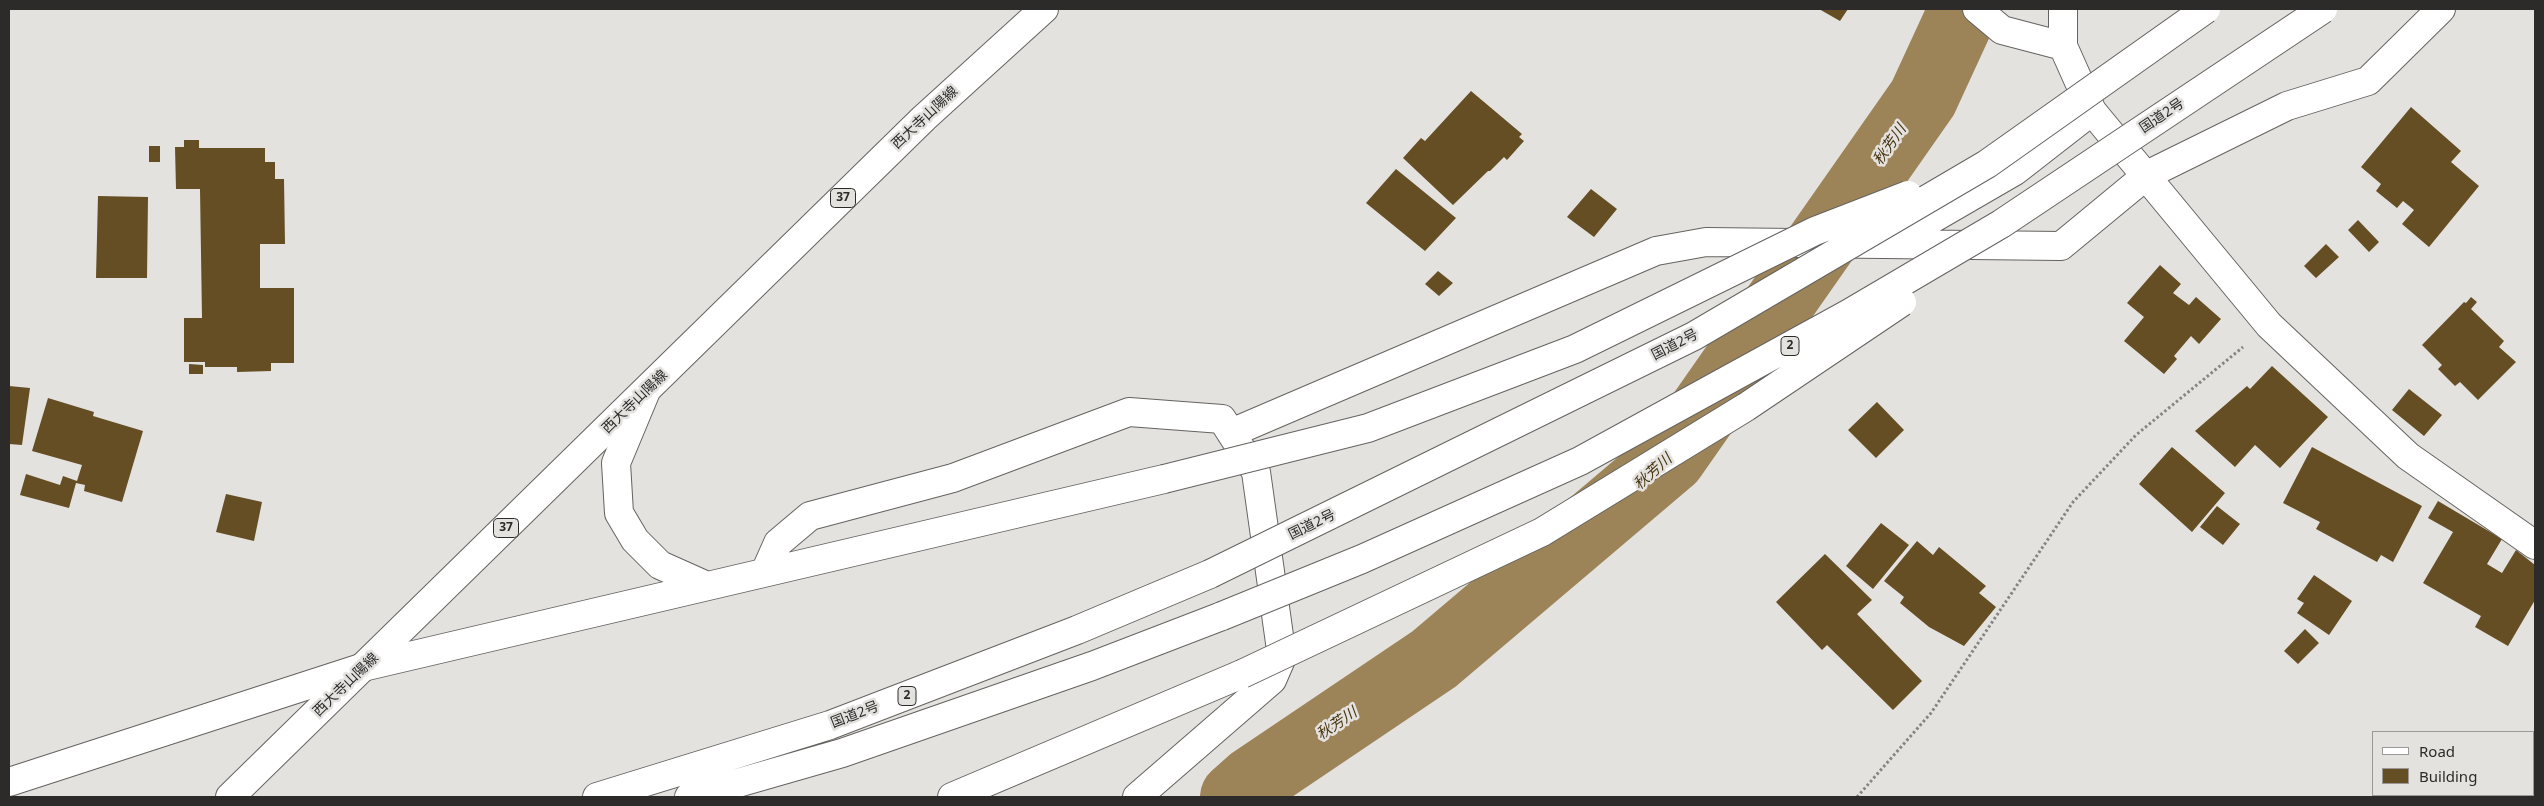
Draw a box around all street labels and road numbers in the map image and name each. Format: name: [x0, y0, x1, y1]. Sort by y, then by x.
street label: 西大寺山陽線: [889, 83, 961, 153]
street label: 国道2号: [2137, 95, 2187, 137]
road number: 37: [830, 188, 856, 208]
street label: 国道2号: [1649, 326, 1701, 364]
road number: 2: [1781, 336, 1799, 356]
street label: 西大寺山陽線: [599, 367, 671, 437]
street label: 国道2号: [1286, 506, 1338, 544]
road number: 37: [494, 518, 518, 538]
street label: 西大寺山陽線: [310, 650, 382, 720]
road number: 2: [898, 686, 916, 706]
street label: 国道2号: [829, 698, 881, 732]

